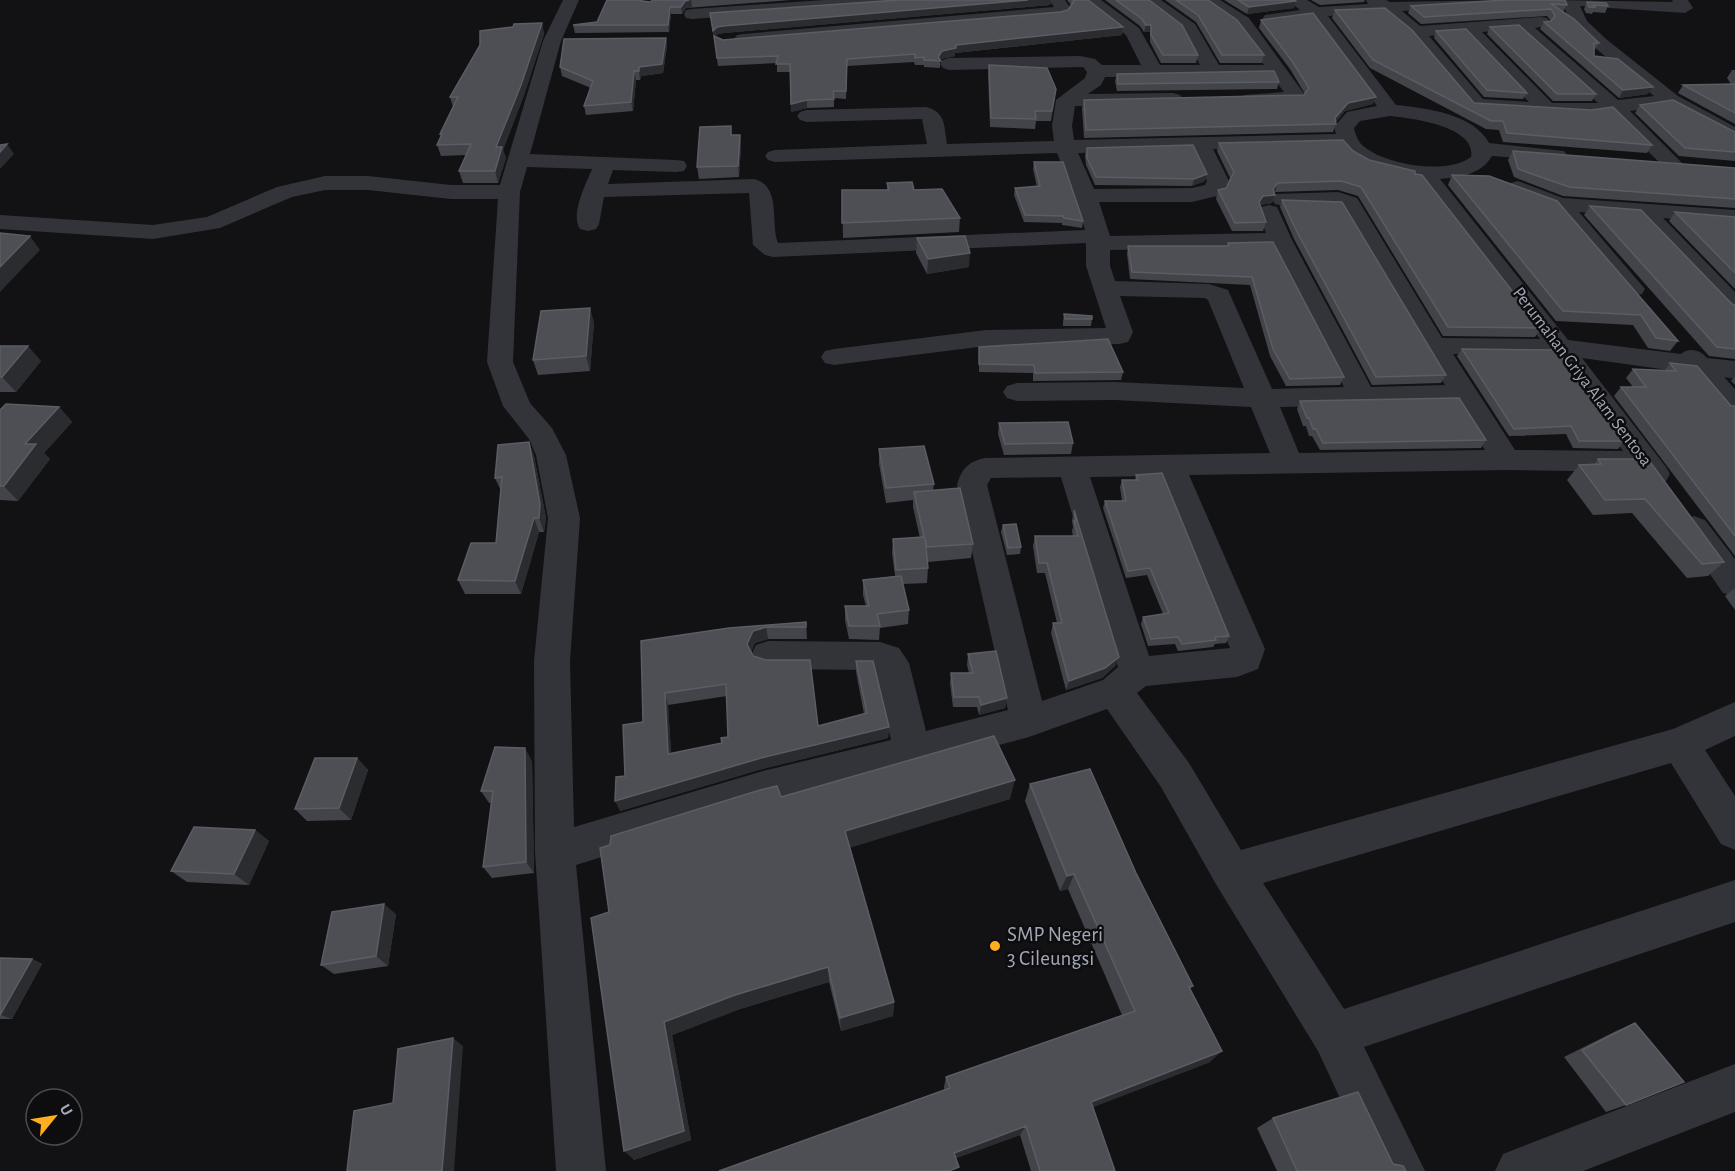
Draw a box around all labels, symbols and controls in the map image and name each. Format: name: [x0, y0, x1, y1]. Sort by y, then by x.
street label: Perumahan Griya Alam Sentosa: [1509, 284, 1655, 470]
place label: SMP Negeri 3 Cileungsi: [1007, 924, 1103, 969]
marker: SMP Negeri 3 Cileungsi: [988, 939, 1002, 953]
north arrow: [24, 1087, 84, 1147]
text: U: [57, 1102, 76, 1118]

